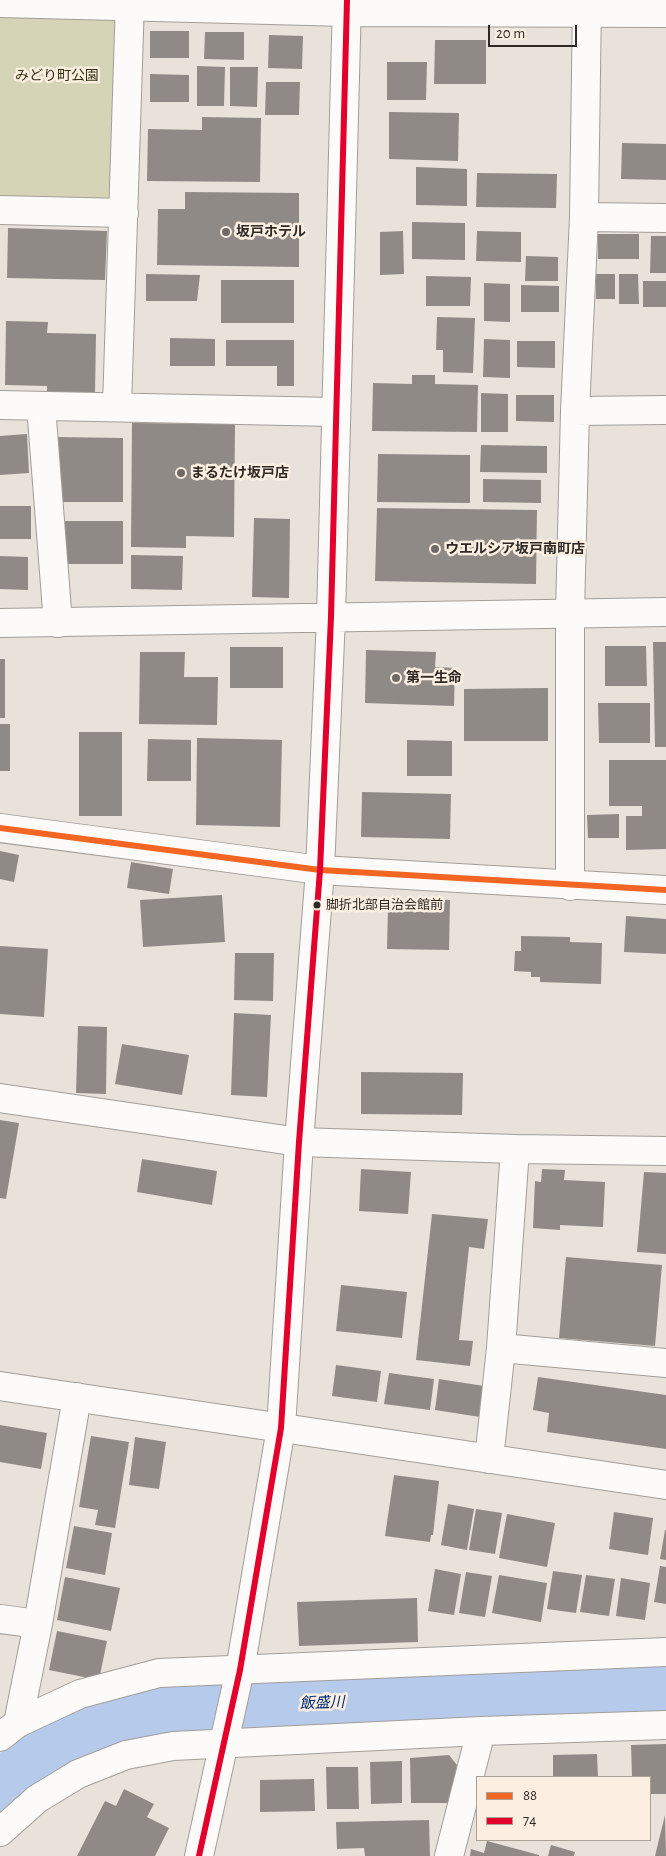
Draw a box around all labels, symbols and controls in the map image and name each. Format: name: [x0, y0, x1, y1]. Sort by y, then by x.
scale bar: [491, 15, 580, 47]
text: 20 m: [496, 26, 525, 41]
park label: みどり町公園: [15, 68, 99, 84]
place label: 坂戸ホテル: [236, 224, 306, 240]
marker: 坂戸ホテル: [220, 226, 232, 238]
place label: まるたけ坂戸店: [191, 465, 289, 481]
marker: まるたけ坂戸店: [175, 467, 187, 479]
place label: ウエルシア坂戸南町店: [445, 541, 585, 557]
marker: ウエルシア坂戸南町店: [429, 543, 441, 555]
place label: 第一生命: [406, 670, 462, 686]
marker: 第一生命: [390, 672, 402, 684]
place label: 脚折北部自治会館前: [326, 897, 443, 913]
marker: 脚折北部自治会館前: [312, 900, 322, 910]
water label: 飯盛川: [299, 1693, 345, 1713]
legend: [476, 1776, 651, 1841]
text: 88: [523, 1788, 537, 1803]
text: 74: [523, 1813, 536, 1828]

